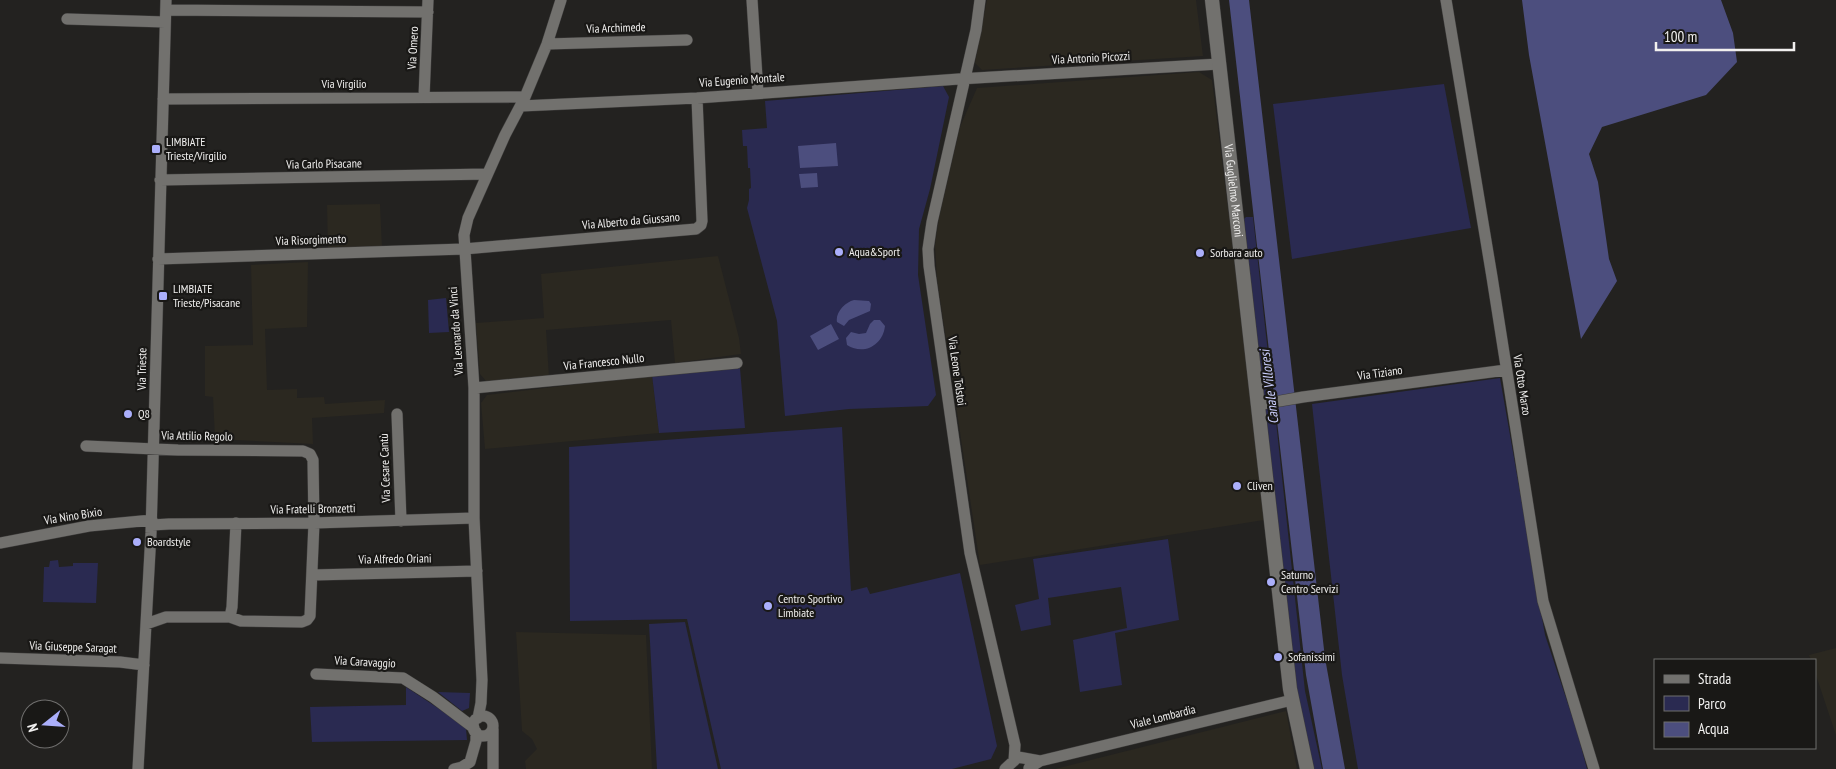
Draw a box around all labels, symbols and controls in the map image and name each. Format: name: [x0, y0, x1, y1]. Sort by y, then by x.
street label: Via Archimede: [585, 19, 646, 36]
scale bar: [1656, 20, 1794, 52]
street label: Via Omero: [404, 26, 421, 71]
text: 100 m: [1664, 27, 1697, 46]
street label: Via Antonio Picozzi: [1050, 48, 1131, 67]
street label: Via Eugenio Montale: [698, 69, 785, 90]
street label: Via Virgilio: [320, 76, 367, 91]
place label: LIMBIATE Trieste/Virgilio: [166, 134, 227, 163]
street label: Via Guglielmo Marconi: [1221, 142, 1247, 238]
marker: LIMBIATE Trieste/Virgilio: [150, 143, 162, 155]
street label: Via Carlo Pisacane: [285, 155, 362, 172]
street label: Via Alberto da Giussano: [581, 209, 680, 232]
street label: Via Risorgimento: [274, 231, 347, 248]
place label: Aqua&Sport: [849, 244, 901, 259]
place label: Sorbara auto: [1210, 245, 1263, 260]
marker: Aqua&Sport: [833, 246, 845, 258]
marker: Sorbara auto: [1194, 247, 1206, 259]
place label: LIMBIATE Trieste/Pisacane: [173, 281, 240, 310]
street label: Via Leonardo da Vinci: [445, 286, 466, 377]
marker: LIMBIATE Trieste/Pisacane: [157, 290, 169, 302]
street label: Via Leone Tolstoi: [945, 334, 970, 406]
water label: Canale Villoresi: [1255, 347, 1282, 425]
street label: Via Trieste: [134, 348, 149, 391]
street label: Via Francesco Nullo: [562, 350, 645, 373]
street label: Via Otto Marzo: [1510, 352, 1535, 416]
street label: Via Tiziano: [1355, 362, 1403, 383]
place label: Q8: [138, 406, 150, 421]
marker: Q8: [122, 408, 134, 420]
street label: Via Attilio Regolo: [160, 427, 233, 444]
street label: Via Cesare Cantù: [376, 433, 393, 504]
place label: Cliven: [1247, 478, 1273, 493]
marker: Cliven: [1231, 480, 1243, 492]
street label: Via Fratelli Bronzetti: [269, 500, 356, 517]
street label: Via Nino Bixio: [42, 504, 103, 528]
place label: Boardstyle: [147, 534, 191, 549]
marker: Boardstyle: [131, 536, 143, 548]
street label: Via Alfredo Oriani: [357, 550, 432, 567]
place label: Saturno Centro Servizi: [1281, 567, 1338, 596]
marker: Saturno Centro Servizi: [1265, 576, 1277, 588]
place label: Centro Sportivo Limbiate: [778, 591, 843, 620]
marker: Centro Sportivo Limbiate: [762, 600, 774, 612]
street label: Via Giuseppe Saragat: [28, 637, 118, 656]
place label: Sofanissimi: [1288, 649, 1335, 664]
marker: Sofanissimi: [1272, 651, 1284, 663]
street label: Via Caravaggio: [333, 652, 396, 671]
legend: [1654, 659, 1816, 749]
text: Strada: [1698, 669, 1731, 688]
text: Parco: [1698, 694, 1726, 713]
north arrow: [20, 699, 70, 749]
street label: Viale Lombardia: [1128, 701, 1197, 732]
text: Acqua: [1698, 719, 1729, 738]
text: N: [23, 722, 42, 734]

